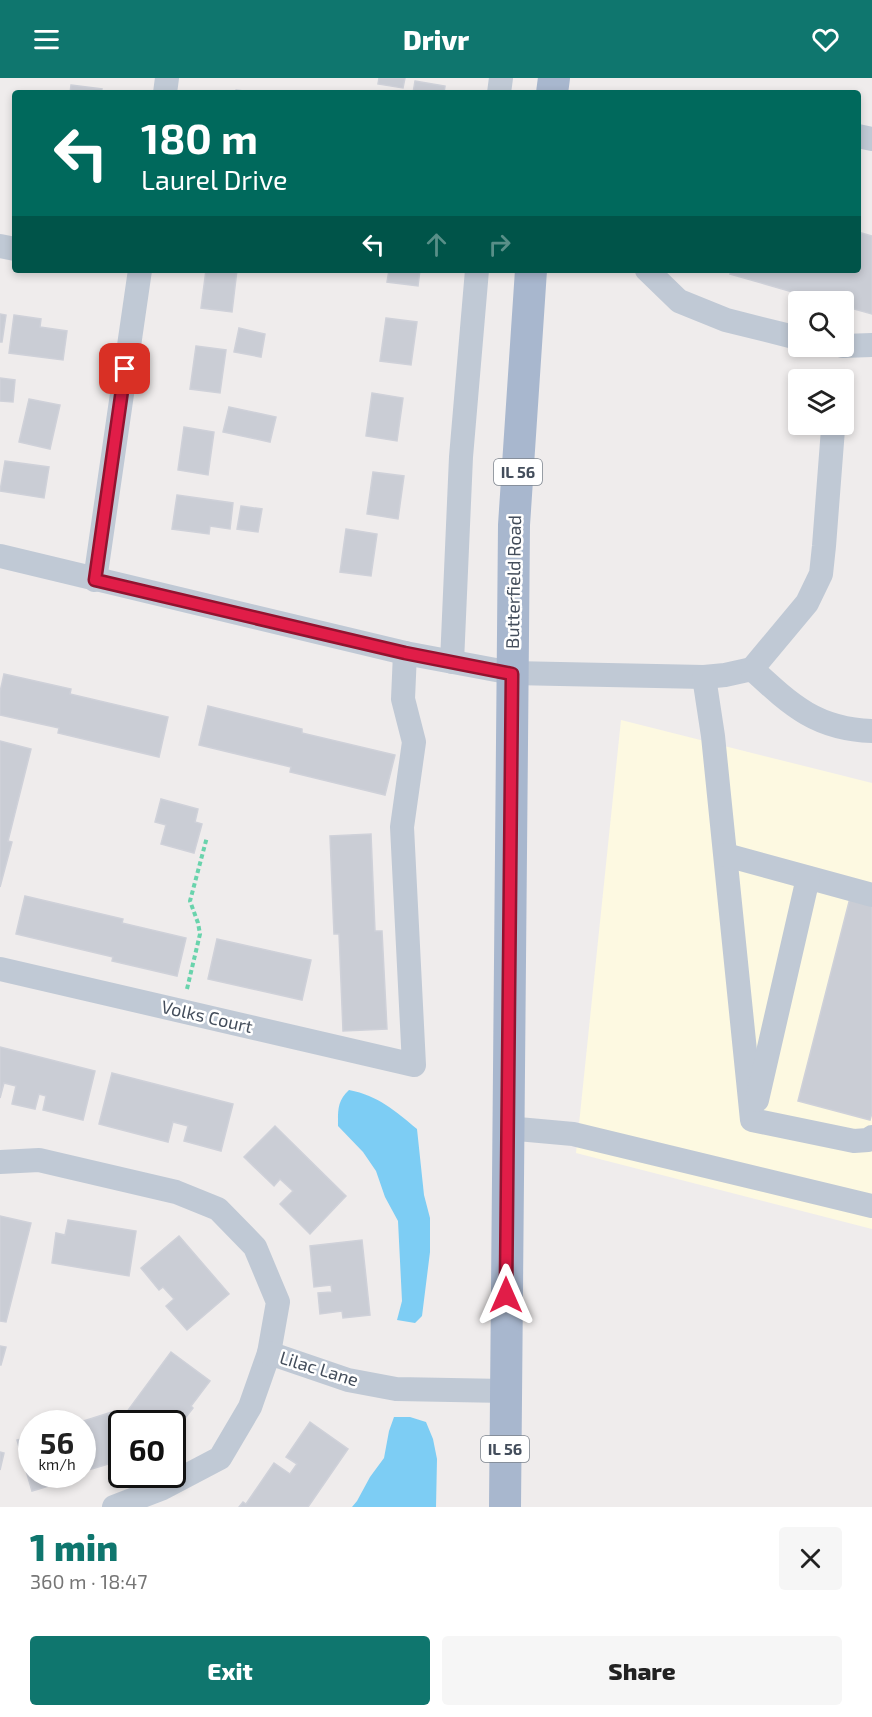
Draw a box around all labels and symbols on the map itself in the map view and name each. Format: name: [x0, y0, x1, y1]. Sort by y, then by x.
pin: [99, 343, 150, 394]
road number: IL 56: [494, 459, 542, 485]
street label: Butterfield Road: [501, 515, 525, 649]
street label: Volks Court: [159, 995, 255, 1037]
position arrow: [474, 1263, 538, 1327]
street label: Lilac Lane: [277, 1346, 361, 1390]
speed limit sign: 60: [108, 1410, 186, 1488]
road number: IL 56: [481, 1436, 529, 1462]

